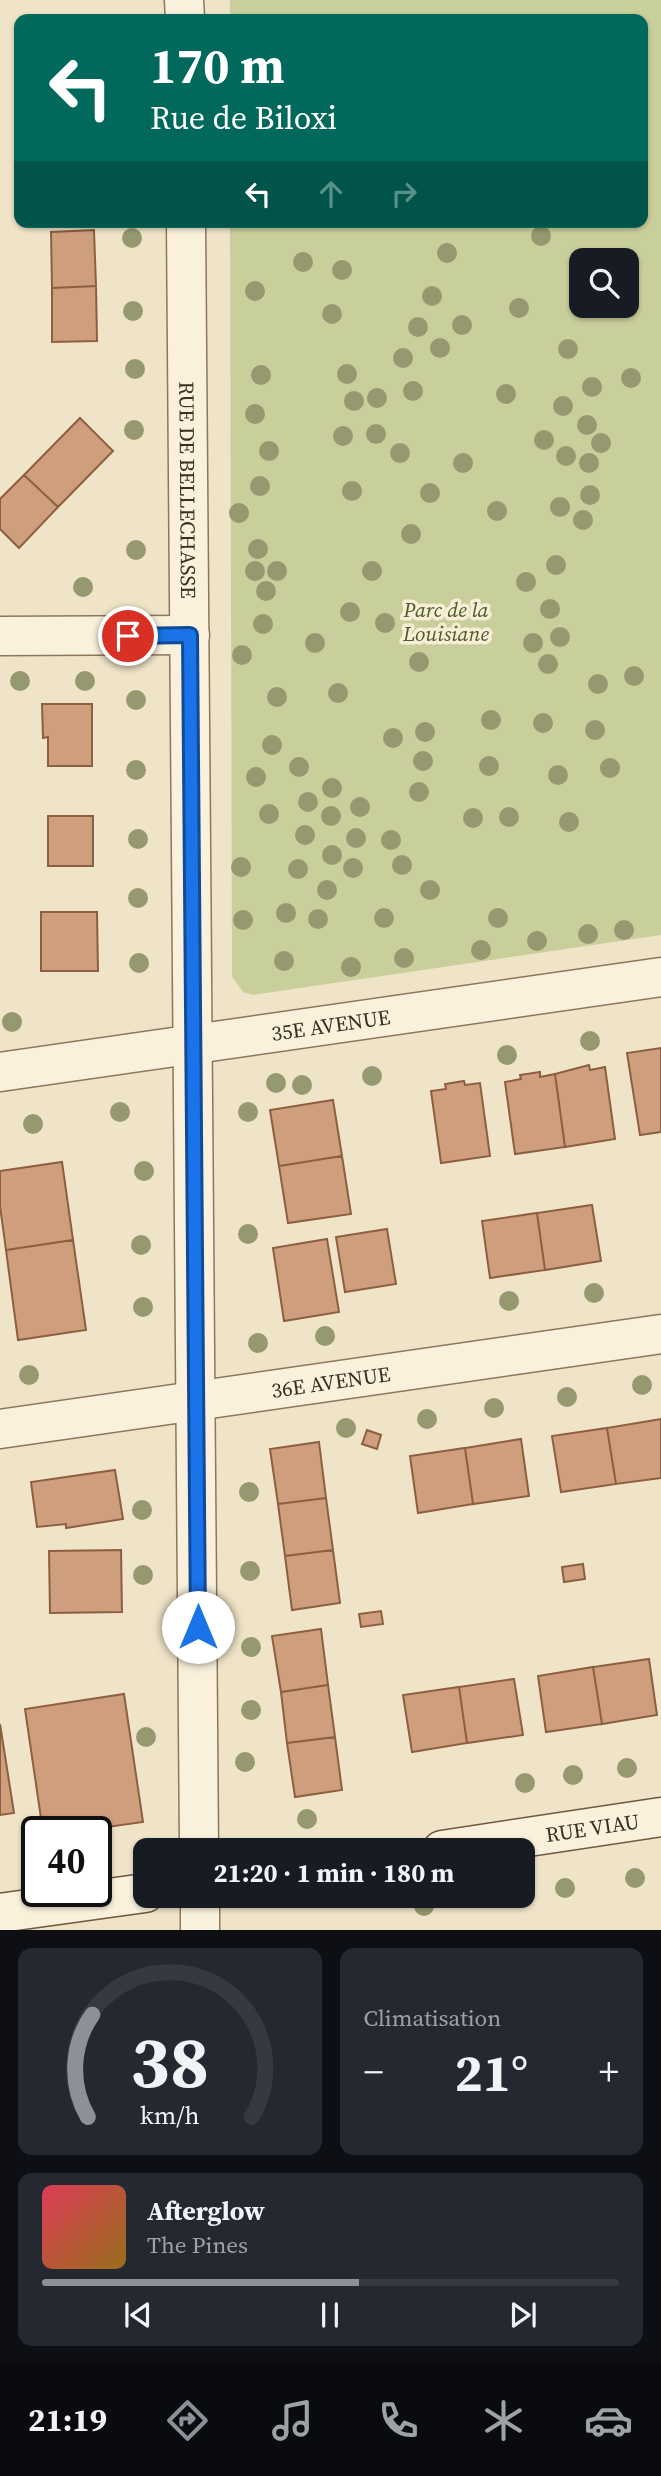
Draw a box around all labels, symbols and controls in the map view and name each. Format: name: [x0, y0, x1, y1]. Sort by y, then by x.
text: 170 m: [150, 32, 285, 99]
icon: left: [35, 42, 126, 133]
text: Rue de Biloxi: [150, 96, 337, 140]
icon: left: [239, 175, 277, 213]
icon: ahead: [312, 175, 350, 213]
icon: right: [385, 175, 423, 213]
map controls: [569, 248, 639, 318]
button: search: [569, 248, 639, 318]
street label: RUE DE BELLECHASSE: [173, 381, 204, 599]
park label: Parc de la Louisiane: [402, 595, 489, 648]
pin: [98, 606, 158, 666]
icon: arrive: [109, 617, 147, 655]
street label: 35E AVENUE: [269, 1002, 392, 1047]
street label: 36E AVENUE: [269, 1359, 392, 1404]
position arrow: [161, 1590, 235, 1664]
street label: RUE VIAU: [543, 1806, 641, 1849]
speed limit sign: 40: [21, 1816, 112, 1907]
text: 21:20 · 1 min · 180 m: [214, 1855, 454, 1891]
text: Climatisation: [364, 2002, 501, 2034]
text: 38: [130, 2013, 209, 2112]
text: 21°: [455, 2037, 528, 2108]
text: −: [364, 2046, 384, 2098]
text: +: [599, 2046, 619, 2098]
text: km/h: [140, 2098, 200, 2132]
text: Afterglow: [147, 2193, 265, 2229]
text: The Pines: [147, 2229, 248, 2261]
icon: previous: [119, 2296, 157, 2334]
icon: pause: [311, 2296, 349, 2334]
icon: next: [504, 2296, 542, 2334]
icon: directions: [163, 2396, 212, 2445]
icon: music: [268, 2396, 317, 2445]
icon: phone: [374, 2396, 423, 2445]
icon: climate: [479, 2396, 528, 2445]
icon: car: [584, 2396, 633, 2445]
text: 21:19: [28, 2398, 107, 2442]

